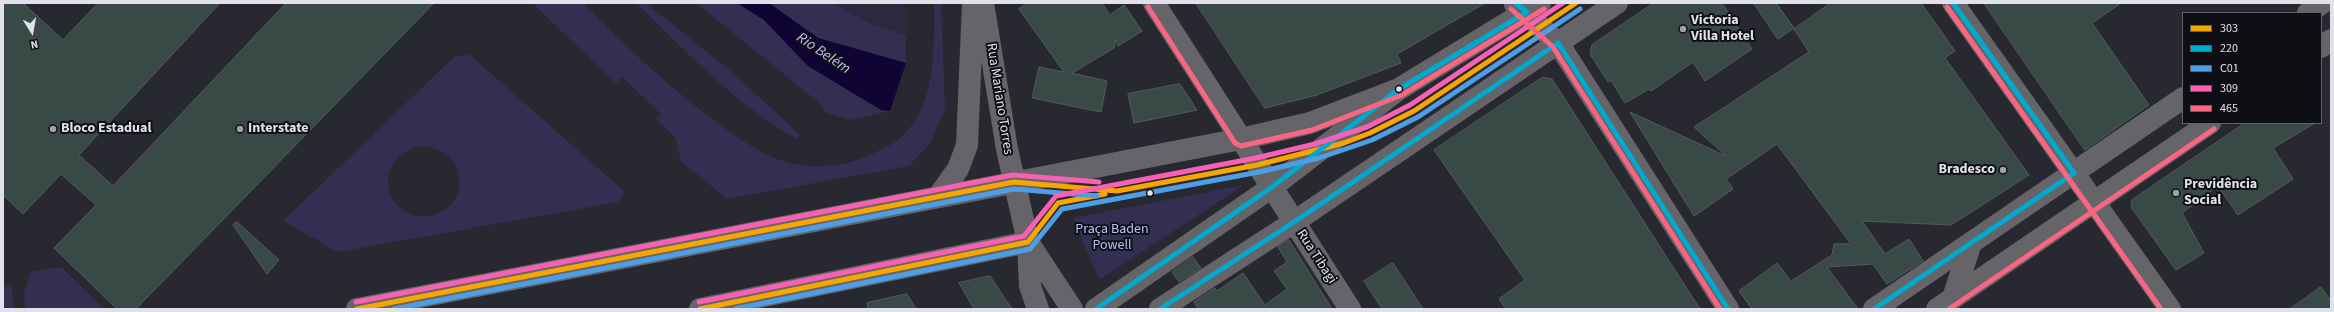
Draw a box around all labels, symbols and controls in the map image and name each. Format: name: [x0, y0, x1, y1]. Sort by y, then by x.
north arrow: [12, 12, 52, 52]
legend: [2182, 12, 2322, 124]
place label: Victoria Villa Hotel: [1691, 13, 1754, 46]
text: 303: [2220, 20, 2238, 37]
marker: Victoria Villa Hotel: [1678, 24, 1688, 34]
water label: Rio Belém: [793, 29, 853, 79]
text: N: [29, 36, 39, 52]
text: 220: [2220, 40, 2238, 57]
street label: Rua Mariano Torres: [982, 42, 1016, 156]
text: C01: [2220, 60, 2239, 77]
text: 309: [2220, 80, 2238, 97]
unlabelled marker: [1394, 84, 1404, 94]
text: 465: [2220, 100, 2238, 117]
place label: Bloco Estadual: [61, 121, 151, 137]
place label: Interstate: [248, 121, 309, 137]
marker: Bloco Estadual: [48, 124, 58, 134]
marker: Interstate: [235, 124, 245, 134]
place label: Bradesco: [1939, 162, 1995, 178]
marker: Bradesco: [1998, 165, 2008, 175]
place label: Previdência Social: [2184, 177, 2257, 210]
unlabelled marker: [1145, 188, 1155, 198]
marker: Previdência Social: [2171, 188, 2181, 198]
park label: Praça Baden Powell: [1075, 222, 1149, 254]
street label: Rua Tibagi: [1292, 227, 1340, 287]

